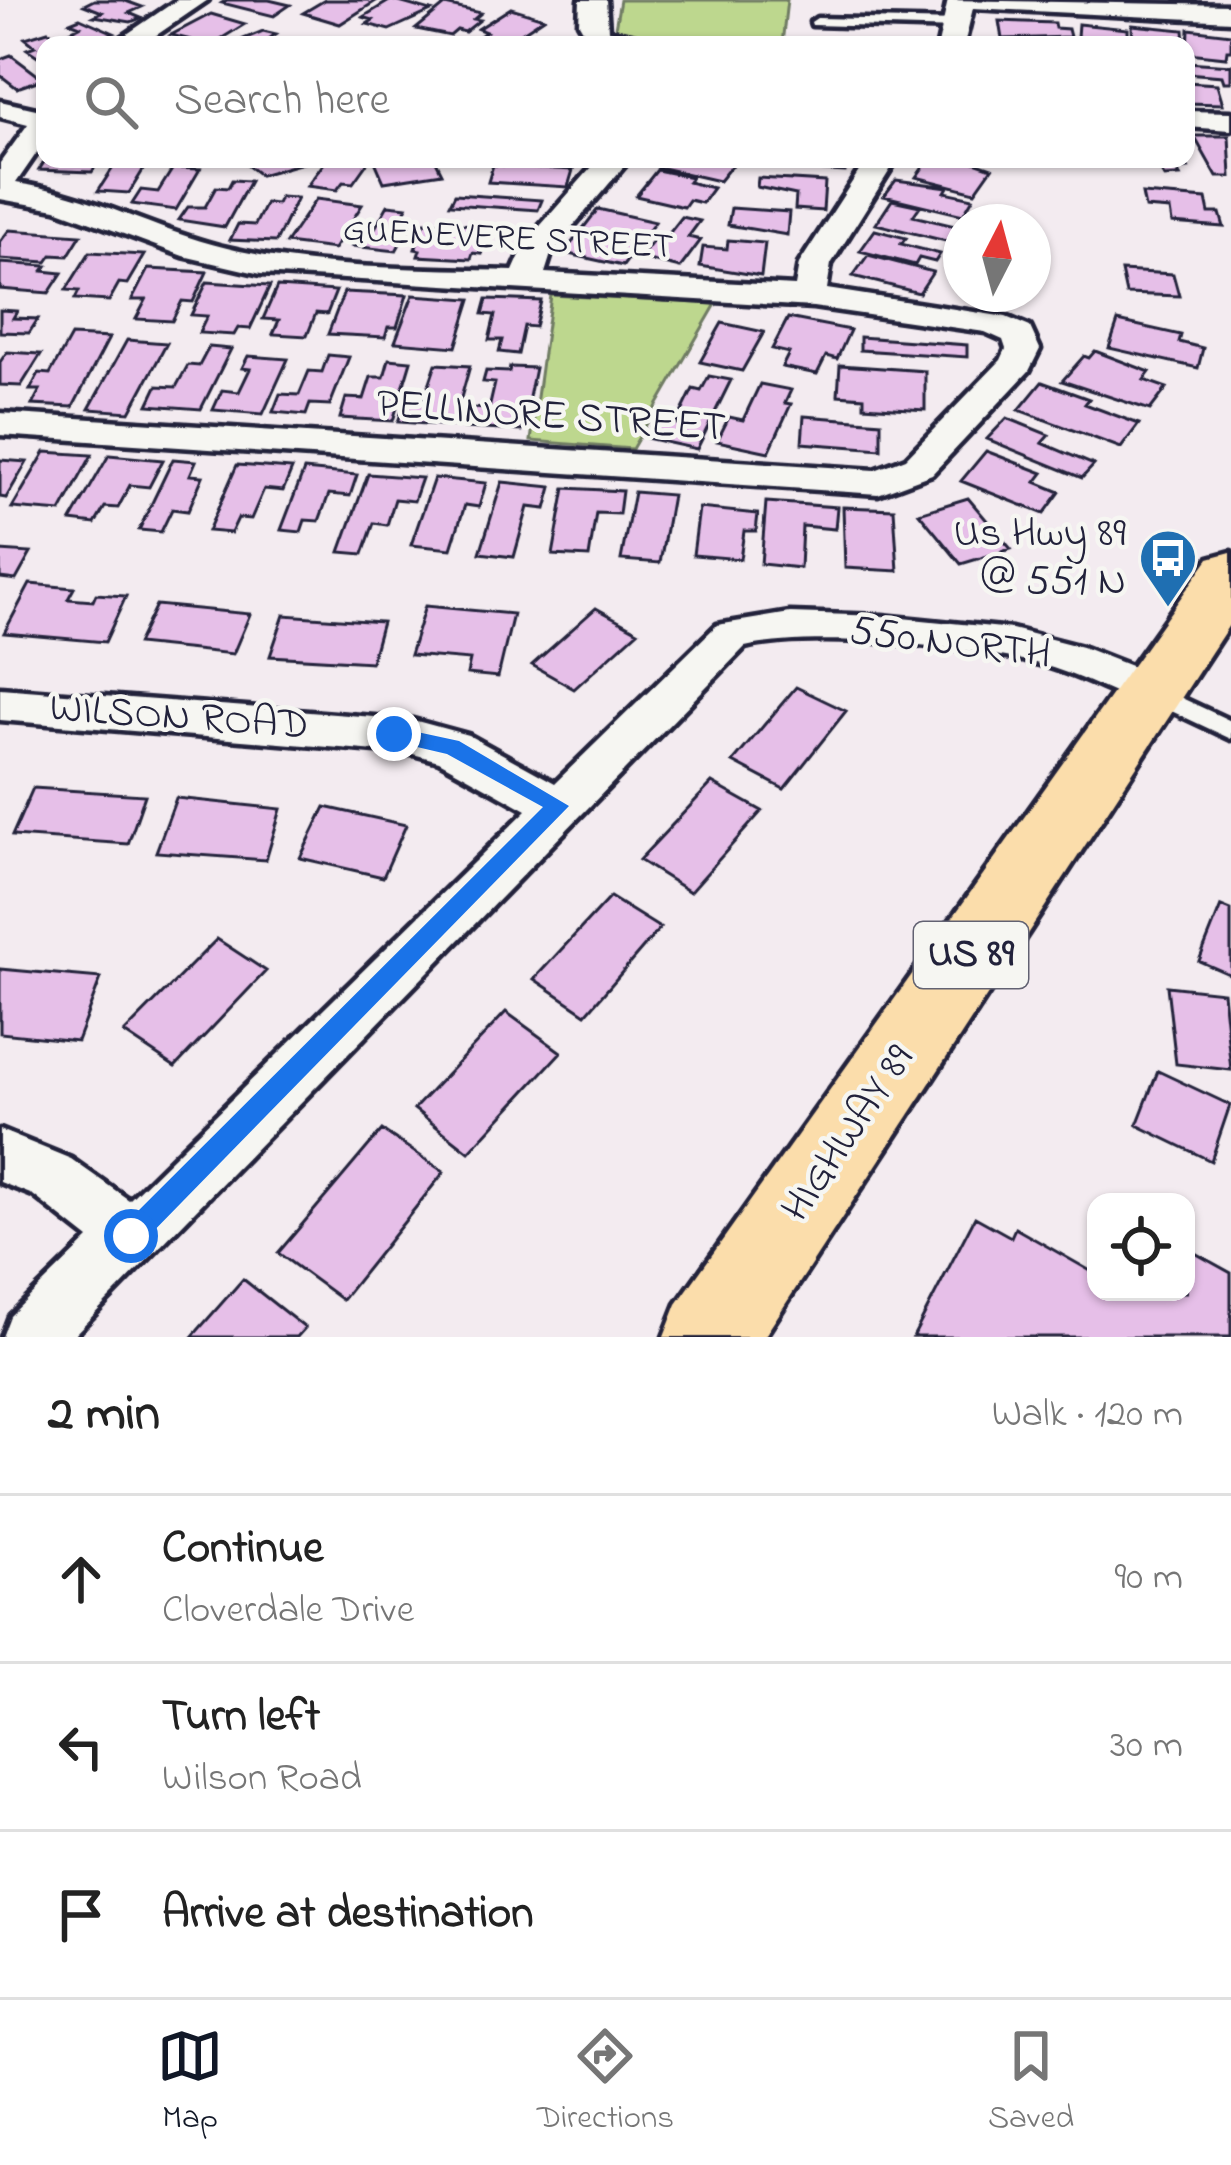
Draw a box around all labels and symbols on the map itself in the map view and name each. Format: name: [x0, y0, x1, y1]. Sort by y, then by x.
north arrow: [943, 204, 1051, 312]
street label: GUENEVERE STREET: [342, 205, 674, 275]
street label: PELLINORE STREET: [374, 374, 728, 460]
place label: Us Hwy 89 @ 551 N: [953, 504, 1126, 613]
bus stop icon: Us Hwy 89 @ 551 N: [1137, 527, 1199, 609]
street label: 550 NORTH: [846, 601, 1054, 687]
street label: WILSON ROAD: [48, 679, 310, 757]
route end: [367, 707, 421, 761]
road number: US 89: [914, 922, 1028, 988]
street label: HIGHWAY 89: [767, 1033, 931, 1235]
route start: [104, 1209, 158, 1263]

